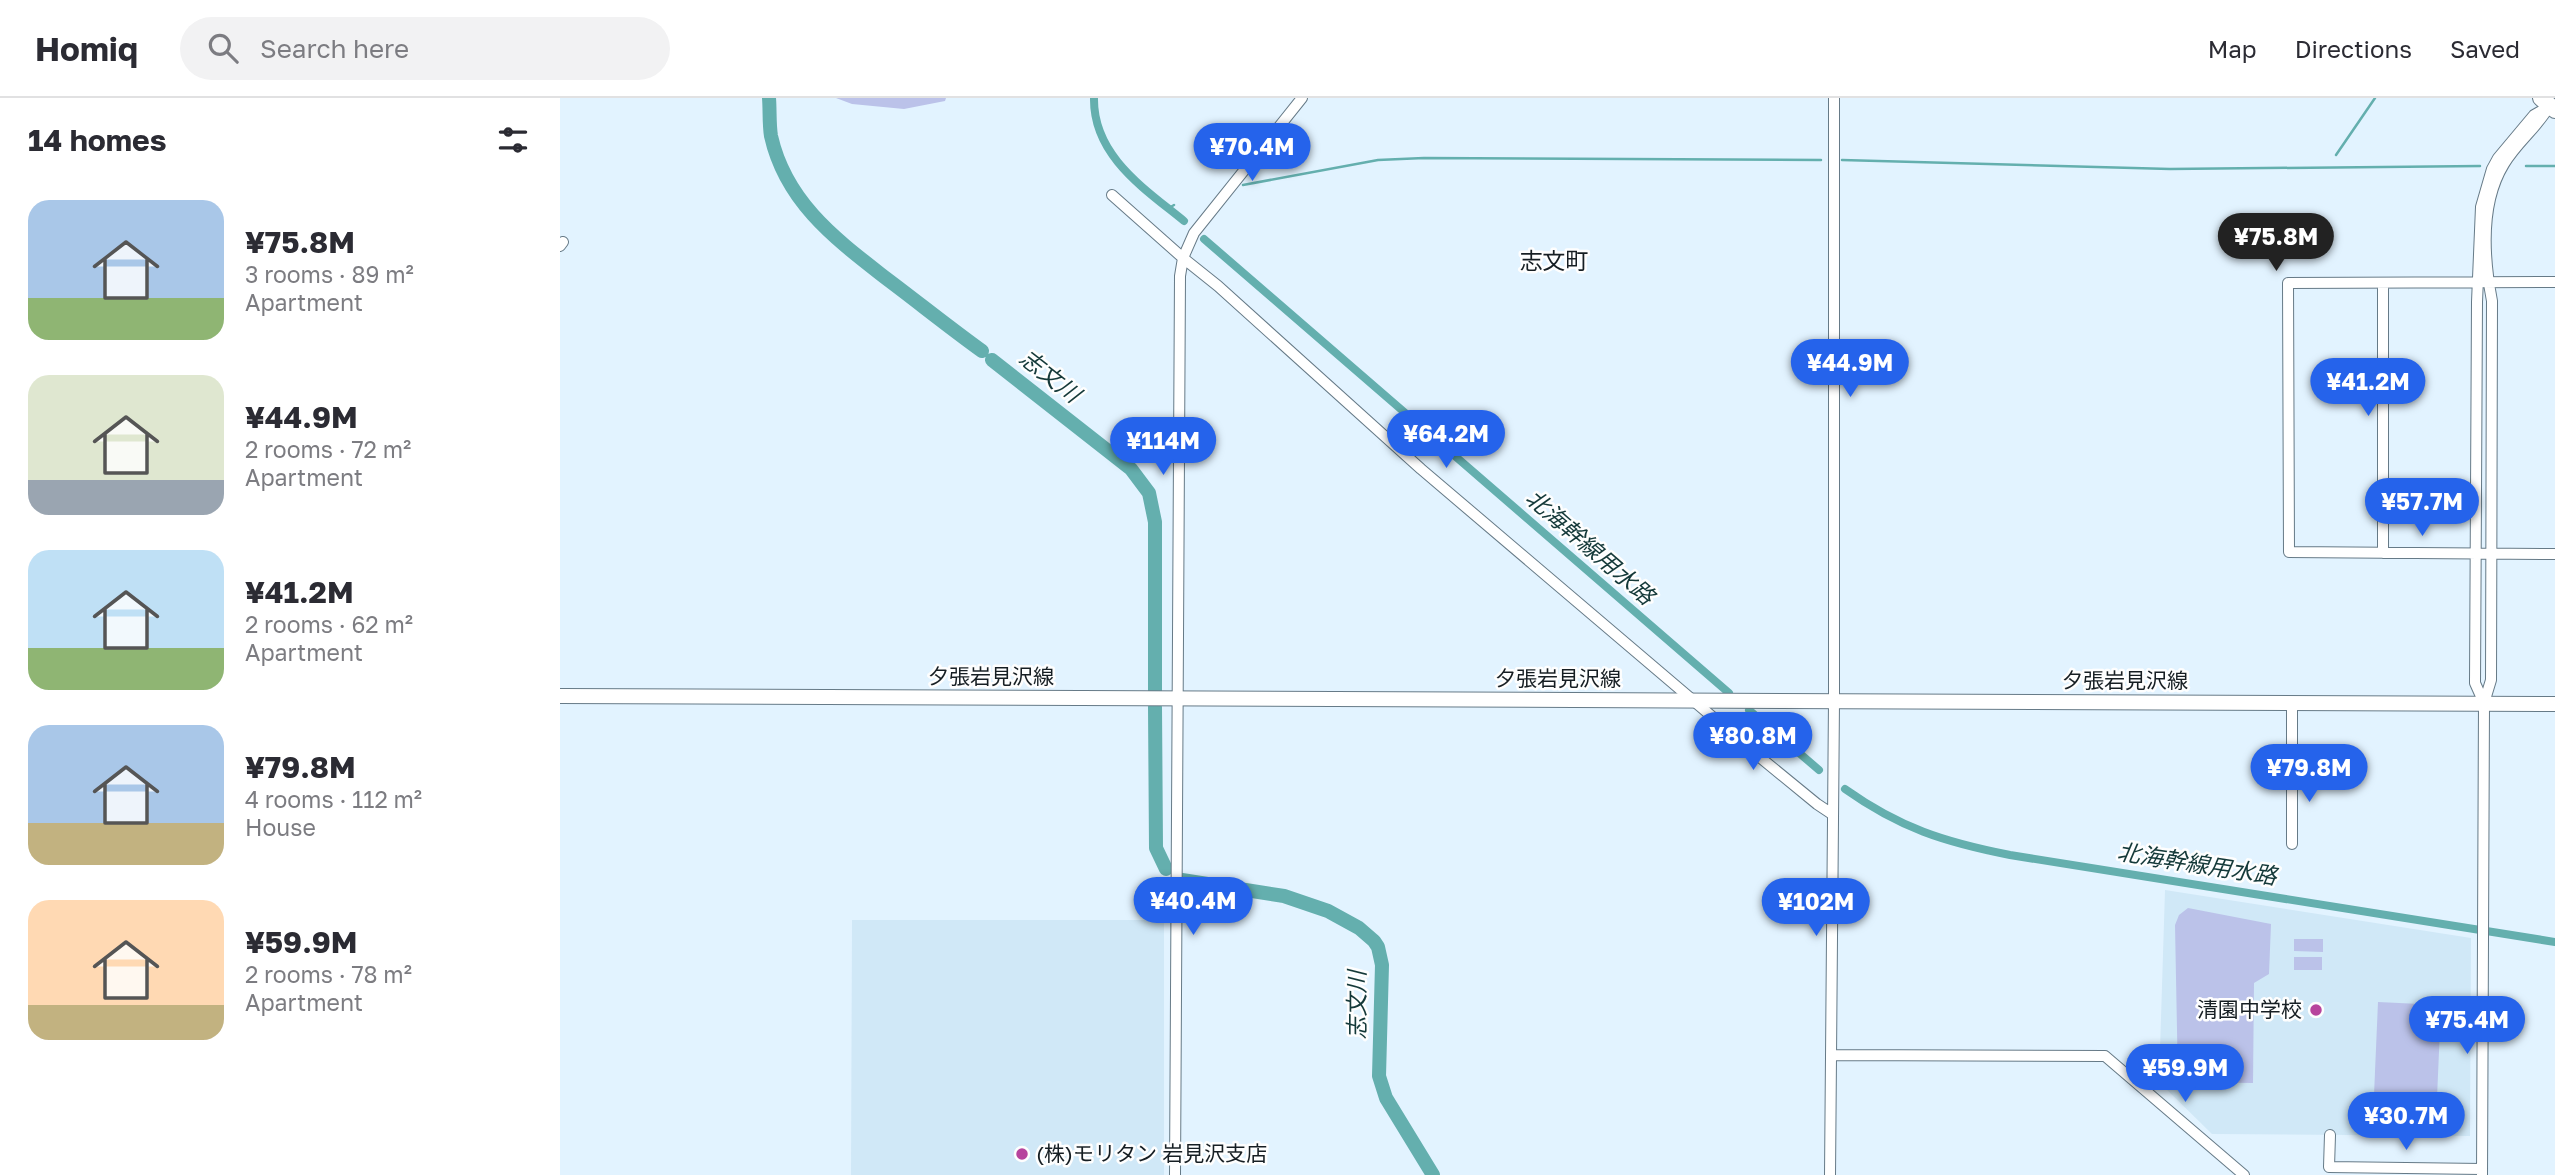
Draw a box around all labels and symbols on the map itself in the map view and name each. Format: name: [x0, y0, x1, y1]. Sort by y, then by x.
pin: ¥70.4M: [1195, 123, 1309, 183]
pin: ¥75.8M: [2219, 214, 2333, 273]
district label: 志文町: [1520, 246, 1589, 274]
pin: ¥44.9M: [1793, 340, 1907, 399]
water label: 志文川: [1015, 343, 1089, 409]
pin: ¥41.2M: [2311, 358, 2425, 418]
pin: ¥64.2M: [1389, 410, 1503, 470]
pin: ¥114M: [1114, 418, 1212, 477]
pin: ¥57.7M: [2365, 478, 2479, 538]
water label: 北海幹線用水路: [1521, 483, 1662, 611]
street label: 夕張岩見沢線: [928, 663, 1054, 689]
street label: 夕張岩見沢線: [1495, 665, 1621, 691]
street label: 夕張岩見沢線: [2062, 667, 2188, 693]
pin: ¥80.8M: [1696, 712, 1810, 772]
pin: ¥79.8M: [2252, 744, 2366, 804]
water label: 北海幹線用水路: [2115, 837, 2281, 890]
pin: ¥40.4M: [1136, 878, 1250, 937]
pin: ¥102M: [1767, 878, 1865, 938]
water label: 志文川: [1342, 968, 1370, 1040]
place label: 清園中学校: [2197, 996, 2302, 1022]
pin: ¥75.4M: [2410, 996, 2524, 1056]
marker: 清園中学校: [2308, 1002, 2324, 1018]
pin: ¥59.9M: [2128, 1044, 2242, 1104]
pin: ¥30.7M: [2349, 1093, 2463, 1152]
place label: (株)モリタン 岩見沢支店: [1036, 1140, 1267, 1166]
marker: (株)モリタン 岩見沢支店: [1014, 1146, 1030, 1162]

